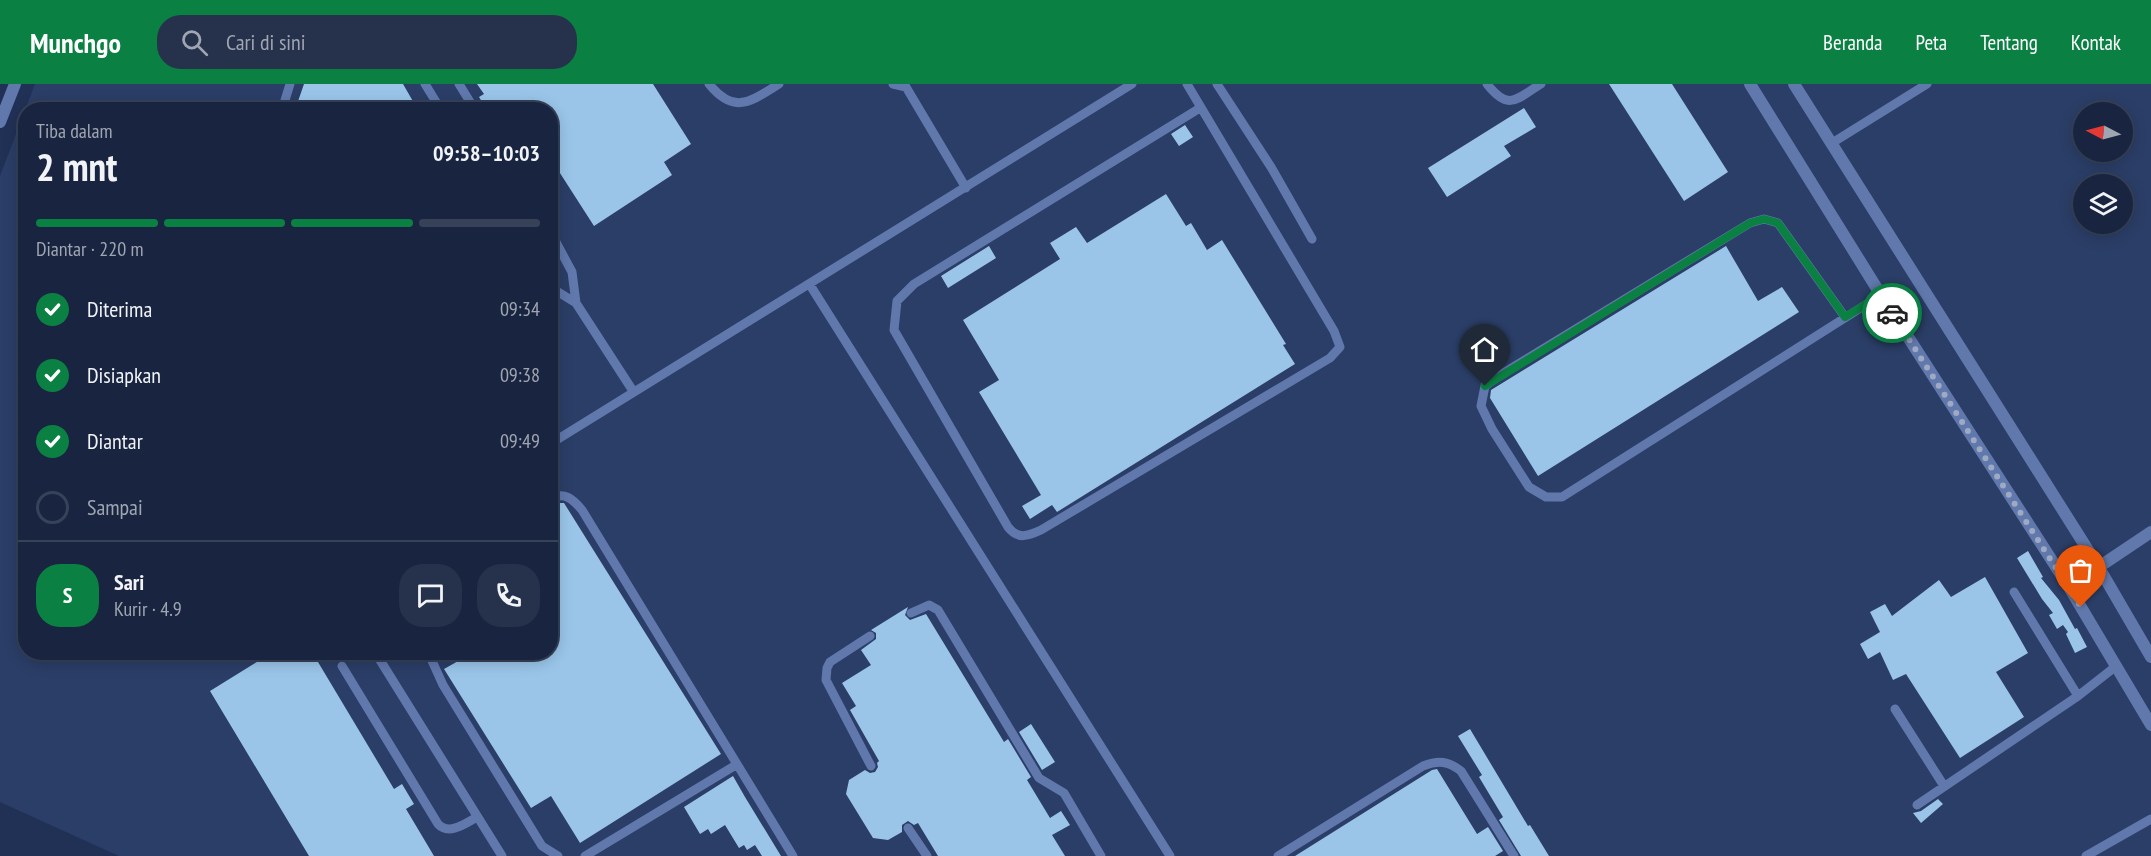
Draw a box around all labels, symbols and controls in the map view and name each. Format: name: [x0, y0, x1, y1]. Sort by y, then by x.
search box: [157, 15, 577, 69]
text: Munchgo: [30, 24, 121, 61]
icon: search: [178, 26, 211, 59]
text: Cari di sini: [226, 28, 306, 56]
text: Beranda: [1823, 29, 1883, 56]
text: Peta: [1916, 29, 1947, 56]
text: Tentang: [1980, 29, 2038, 56]
text: Kontak: [2071, 29, 2121, 56]
north arrow: [2073, 102, 2133, 162]
map controls: [2073, 102, 2133, 234]
text: Tiba dalam: [36, 118, 113, 144]
text: 09:58–10:03: [433, 139, 540, 167]
text: 2 mnt: [36, 141, 117, 192]
button: layers: [2073, 174, 2133, 234]
text: Diantar · 220 m: [36, 236, 144, 262]
courier: [1862, 283, 1922, 343]
icon: check: [36, 293, 69, 326]
text: Diterima: [87, 295, 152, 323]
text: 09:34: [500, 296, 540, 322]
icon: car: [1876, 297, 1909, 330]
pin: [1459, 324, 1510, 386]
icon: home: [1468, 333, 1501, 366]
icon: check: [36, 359, 69, 392]
text: Disiapkan: [87, 361, 161, 389]
text: 09:38: [500, 362, 540, 388]
icon: check: [36, 425, 69, 458]
text: Diantar: [87, 427, 143, 455]
text: 09:49: [500, 428, 540, 454]
text: Sampai: [87, 493, 143, 521]
pin: [2055, 545, 2106, 607]
icon: bag: [2064, 554, 2097, 587]
button: chat: [399, 564, 462, 627]
button: phone: [477, 564, 540, 627]
text: Sari: [114, 568, 144, 596]
text: S: [63, 581, 72, 609]
text: Kurir · 4.9: [114, 596, 182, 622]

